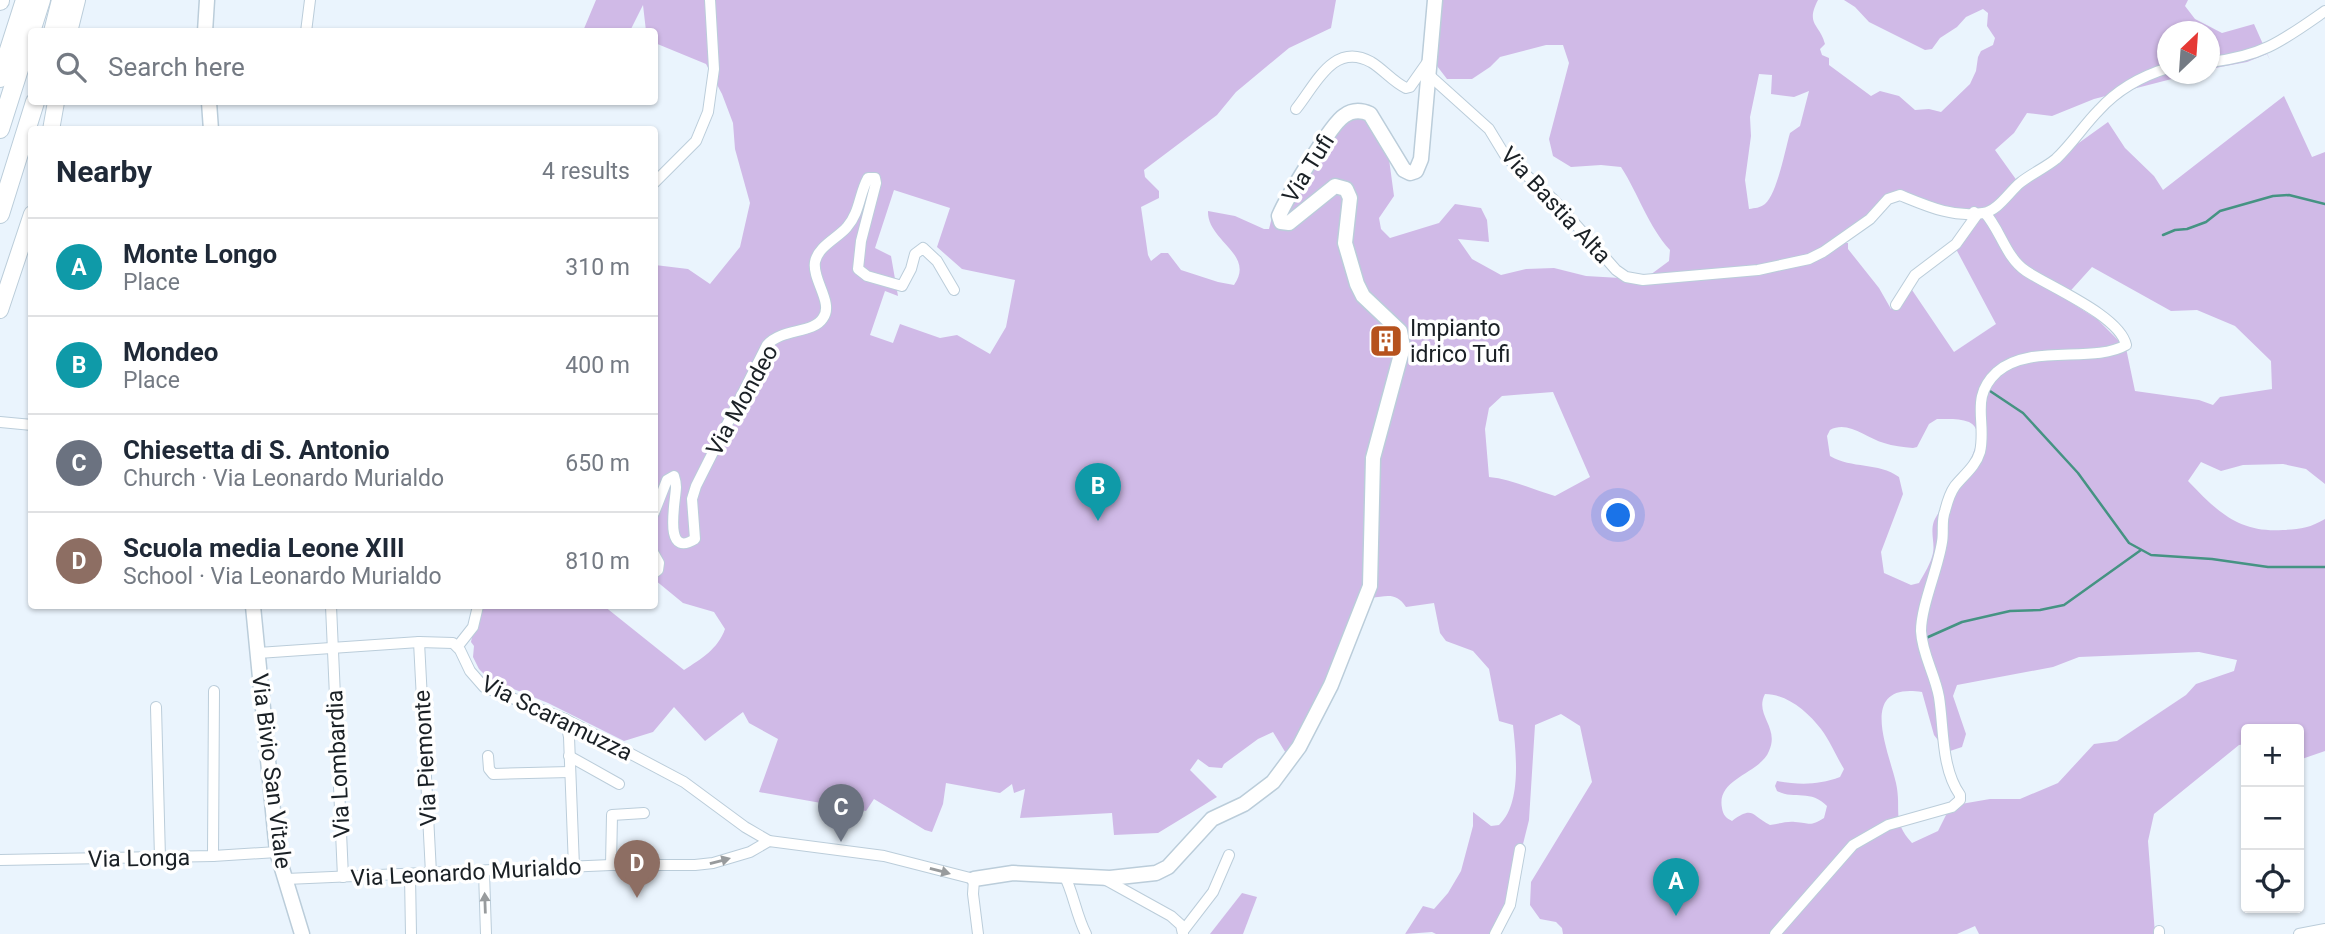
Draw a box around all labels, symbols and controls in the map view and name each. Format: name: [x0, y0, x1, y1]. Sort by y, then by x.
north arrow: [2157, 21, 2220, 84]
search box: [28, 28, 658, 105]
icon: search: [52, 48, 90, 86]
text: Search here: [108, 52, 245, 82]
street label: Via Tufi: [1277, 129, 1340, 208]
street label: Via Bastia Alta: [1495, 142, 1616, 269]
text: Nearby: [56, 154, 152, 189]
text: 4 results: [542, 158, 630, 185]
text: Monte Longo: [123, 239, 277, 269]
text: A: [71, 254, 87, 281]
text: 310 m: [565, 254, 630, 281]
text: Place: [123, 269, 180, 296]
place label: Impianto idrico Tufi: [1410, 315, 1510, 368]
building icon: Impianto idrico Tufi: [1367, 322, 1405, 360]
text: Mondeo: [123, 337, 218, 367]
street label: Via Mondeo: [701, 340, 784, 460]
text: B: [72, 352, 86, 379]
text: 400 m: [565, 352, 630, 379]
text: Place: [123, 367, 180, 394]
text: Chiesetta di S. Antonio: [123, 435, 390, 465]
text: C: [71, 450, 87, 477]
text: 650 m: [565, 450, 630, 477]
pin: B: [1075, 463, 1121, 521]
text: Church · Via Leonardo Murialdo: [123, 465, 444, 492]
your location: [1601, 498, 1635, 532]
text: Scuola media Leone XIII: [123, 533, 405, 563]
text: D: [72, 548, 86, 575]
text: 810 m: [565, 548, 630, 575]
text: School · Via Leonardo Murialdo: [123, 563, 442, 590]
street label: Via Scaramuzza: [477, 670, 637, 767]
street label: Via Bivio San Vitale: [246, 672, 297, 870]
street label: Via Lombardia: [321, 689, 356, 839]
street label: Via Piemonte: [408, 689, 443, 827]
map controls: [2241, 724, 2304, 913]
button: +: [2241, 724, 2304, 787]
pin: C: [818, 784, 864, 842]
button: −: [2241, 787, 2304, 850]
pin: D: [614, 840, 660, 898]
street label: Via Longa: [88, 844, 190, 873]
button: locate: [2241, 850, 2304, 913]
street label: Via Leonardo Murialdo: [350, 853, 582, 892]
one-way arrow: [709, 855, 731, 866]
pin: A: [1653, 858, 1699, 916]
one-way arrow: [929, 866, 951, 877]
one-way arrow: [479, 892, 491, 914]

